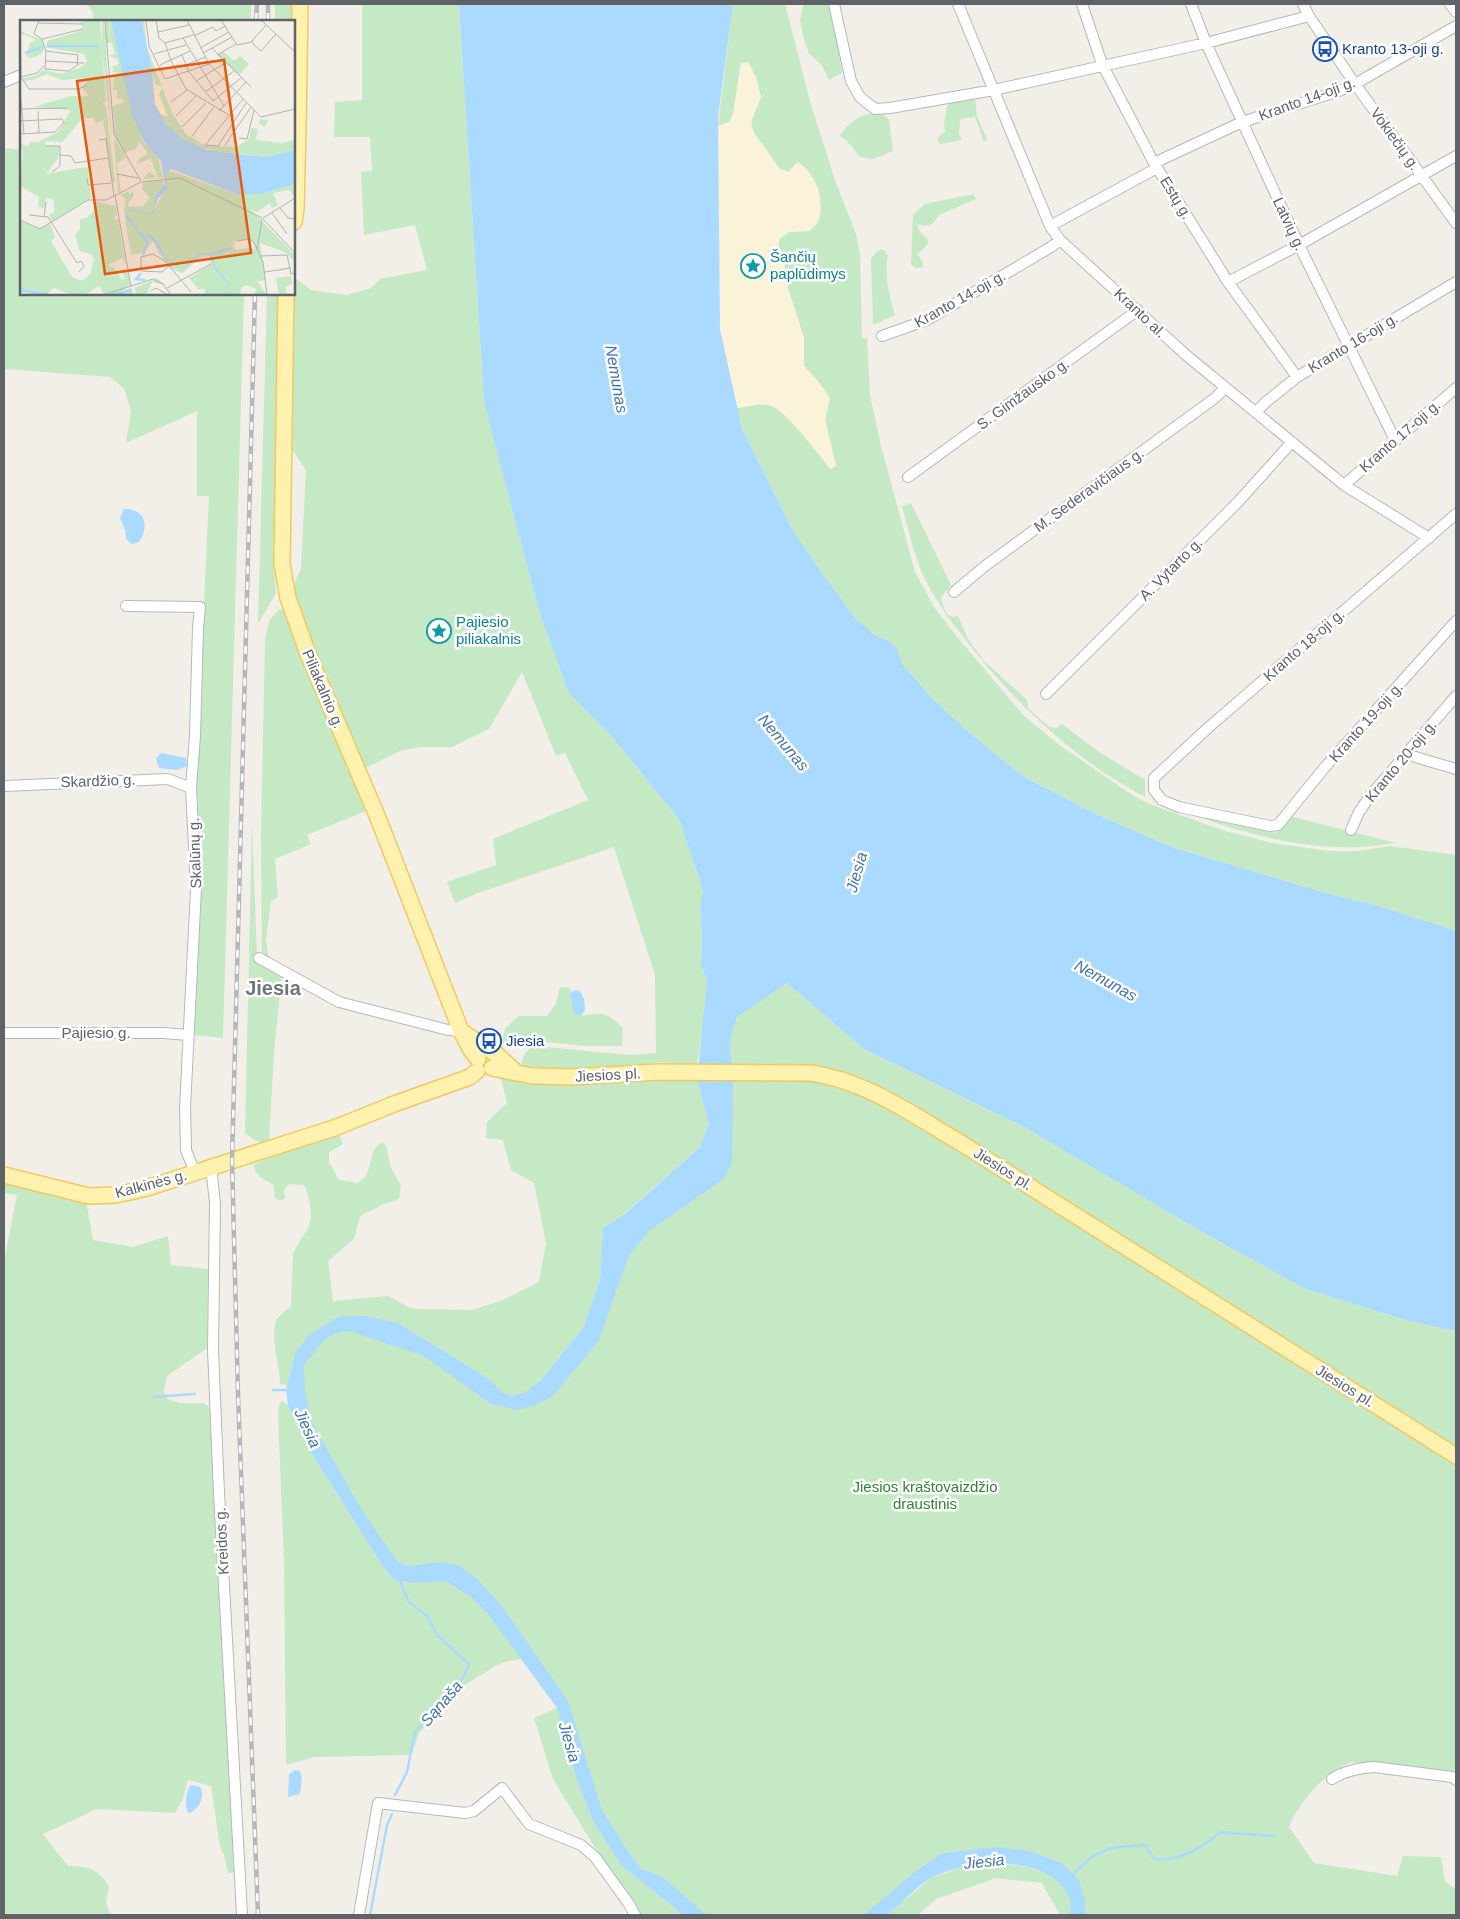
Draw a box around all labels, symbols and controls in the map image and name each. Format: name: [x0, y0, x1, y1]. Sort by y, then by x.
inset map: [20, 20, 295, 295]
bus stop icon: Kranto 13-oji g.: [1312, 36, 1338, 62]
place label: Kranto 13-oji g.: [1342, 40, 1444, 57]
street label: Kranto 14-oji g.: [1256, 73, 1358, 124]
street label: Vokiečių g.: [1367, 104, 1424, 173]
street label: Estų g.: [1157, 173, 1196, 222]
street label: Latvių g.: [1270, 194, 1309, 253]
place label: Šančių paplūdimys: [770, 248, 846, 282]
place icon: Šančių paplūdimys: [740, 253, 766, 279]
street label: Kranto 14-oji g.: [911, 266, 1008, 331]
street label: Kranto al.: [1111, 285, 1170, 341]
street label: Kranto 16-oji g.: [1305, 309, 1401, 376]
water label: Nemunas: [602, 344, 631, 414]
street label: S. Gimžausko g.: [973, 354, 1072, 433]
street label: Kranto 17-oji g.: [1356, 396, 1444, 475]
street label: M. Sederavičiaus g.: [1030, 444, 1147, 535]
street label: A. Vytarto g.: [1136, 534, 1206, 604]
street label: Kranto 18-oji g.: [1260, 605, 1348, 684]
place label: Pajiesio piliakalnis: [456, 613, 521, 647]
place icon: Pajiesio piliakalnis: [426, 618, 452, 644]
street label: Piliakalnio g.: [299, 647, 348, 731]
street label: Kranto 19-oji g.: [1325, 678, 1406, 765]
water label: Nemunas: [755, 711, 812, 774]
street label: Kranto 20-oji g.: [1361, 716, 1440, 805]
street label: Skardžio g.: [60, 771, 136, 790]
street label: Skalūnų g.: [185, 817, 204, 889]
water label: Jiesia: [842, 850, 870, 895]
water label: Nemunas: [1072, 956, 1140, 1004]
district label: Jiesia: [245, 977, 302, 999]
street label: Pajiesio g.: [61, 1024, 131, 1041]
bus stop icon: Jiesia: [476, 1028, 502, 1054]
place label: Jiesia: [506, 1032, 545, 1049]
street label: Jiesios pl.: [575, 1064, 641, 1085]
street label: Jiesios pl.: [971, 1144, 1036, 1193]
street label: Kalkinės g.: [113, 1166, 189, 1201]
street label: Jiesios pl.: [1313, 1361, 1378, 1410]
water label: Jiesia: [291, 1405, 324, 1450]
park label: Jiesios kraštovaizdžio draustinis: [852, 1478, 998, 1512]
street label: Kreidos g.: [211, 1507, 232, 1575]
water label: Sąnaša: [417, 1677, 466, 1729]
water label: Jiesia: [555, 1719, 583, 1764]
water label: Jiesia: [962, 1851, 1005, 1872]

